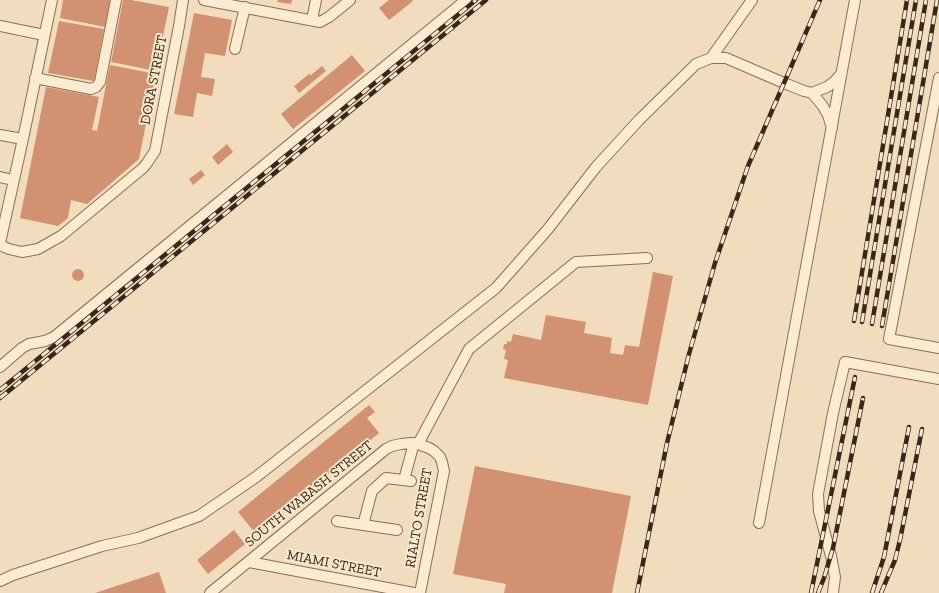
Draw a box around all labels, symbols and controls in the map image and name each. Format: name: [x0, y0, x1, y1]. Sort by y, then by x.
street label: DORA STREET: [137, 34, 171, 126]
street label: SOUTH WABASH STREET: [242, 437, 376, 551]
street label: RIALTO STREET: [402, 467, 436, 569]
street label: MIAMI STREET: [285, 547, 383, 581]

